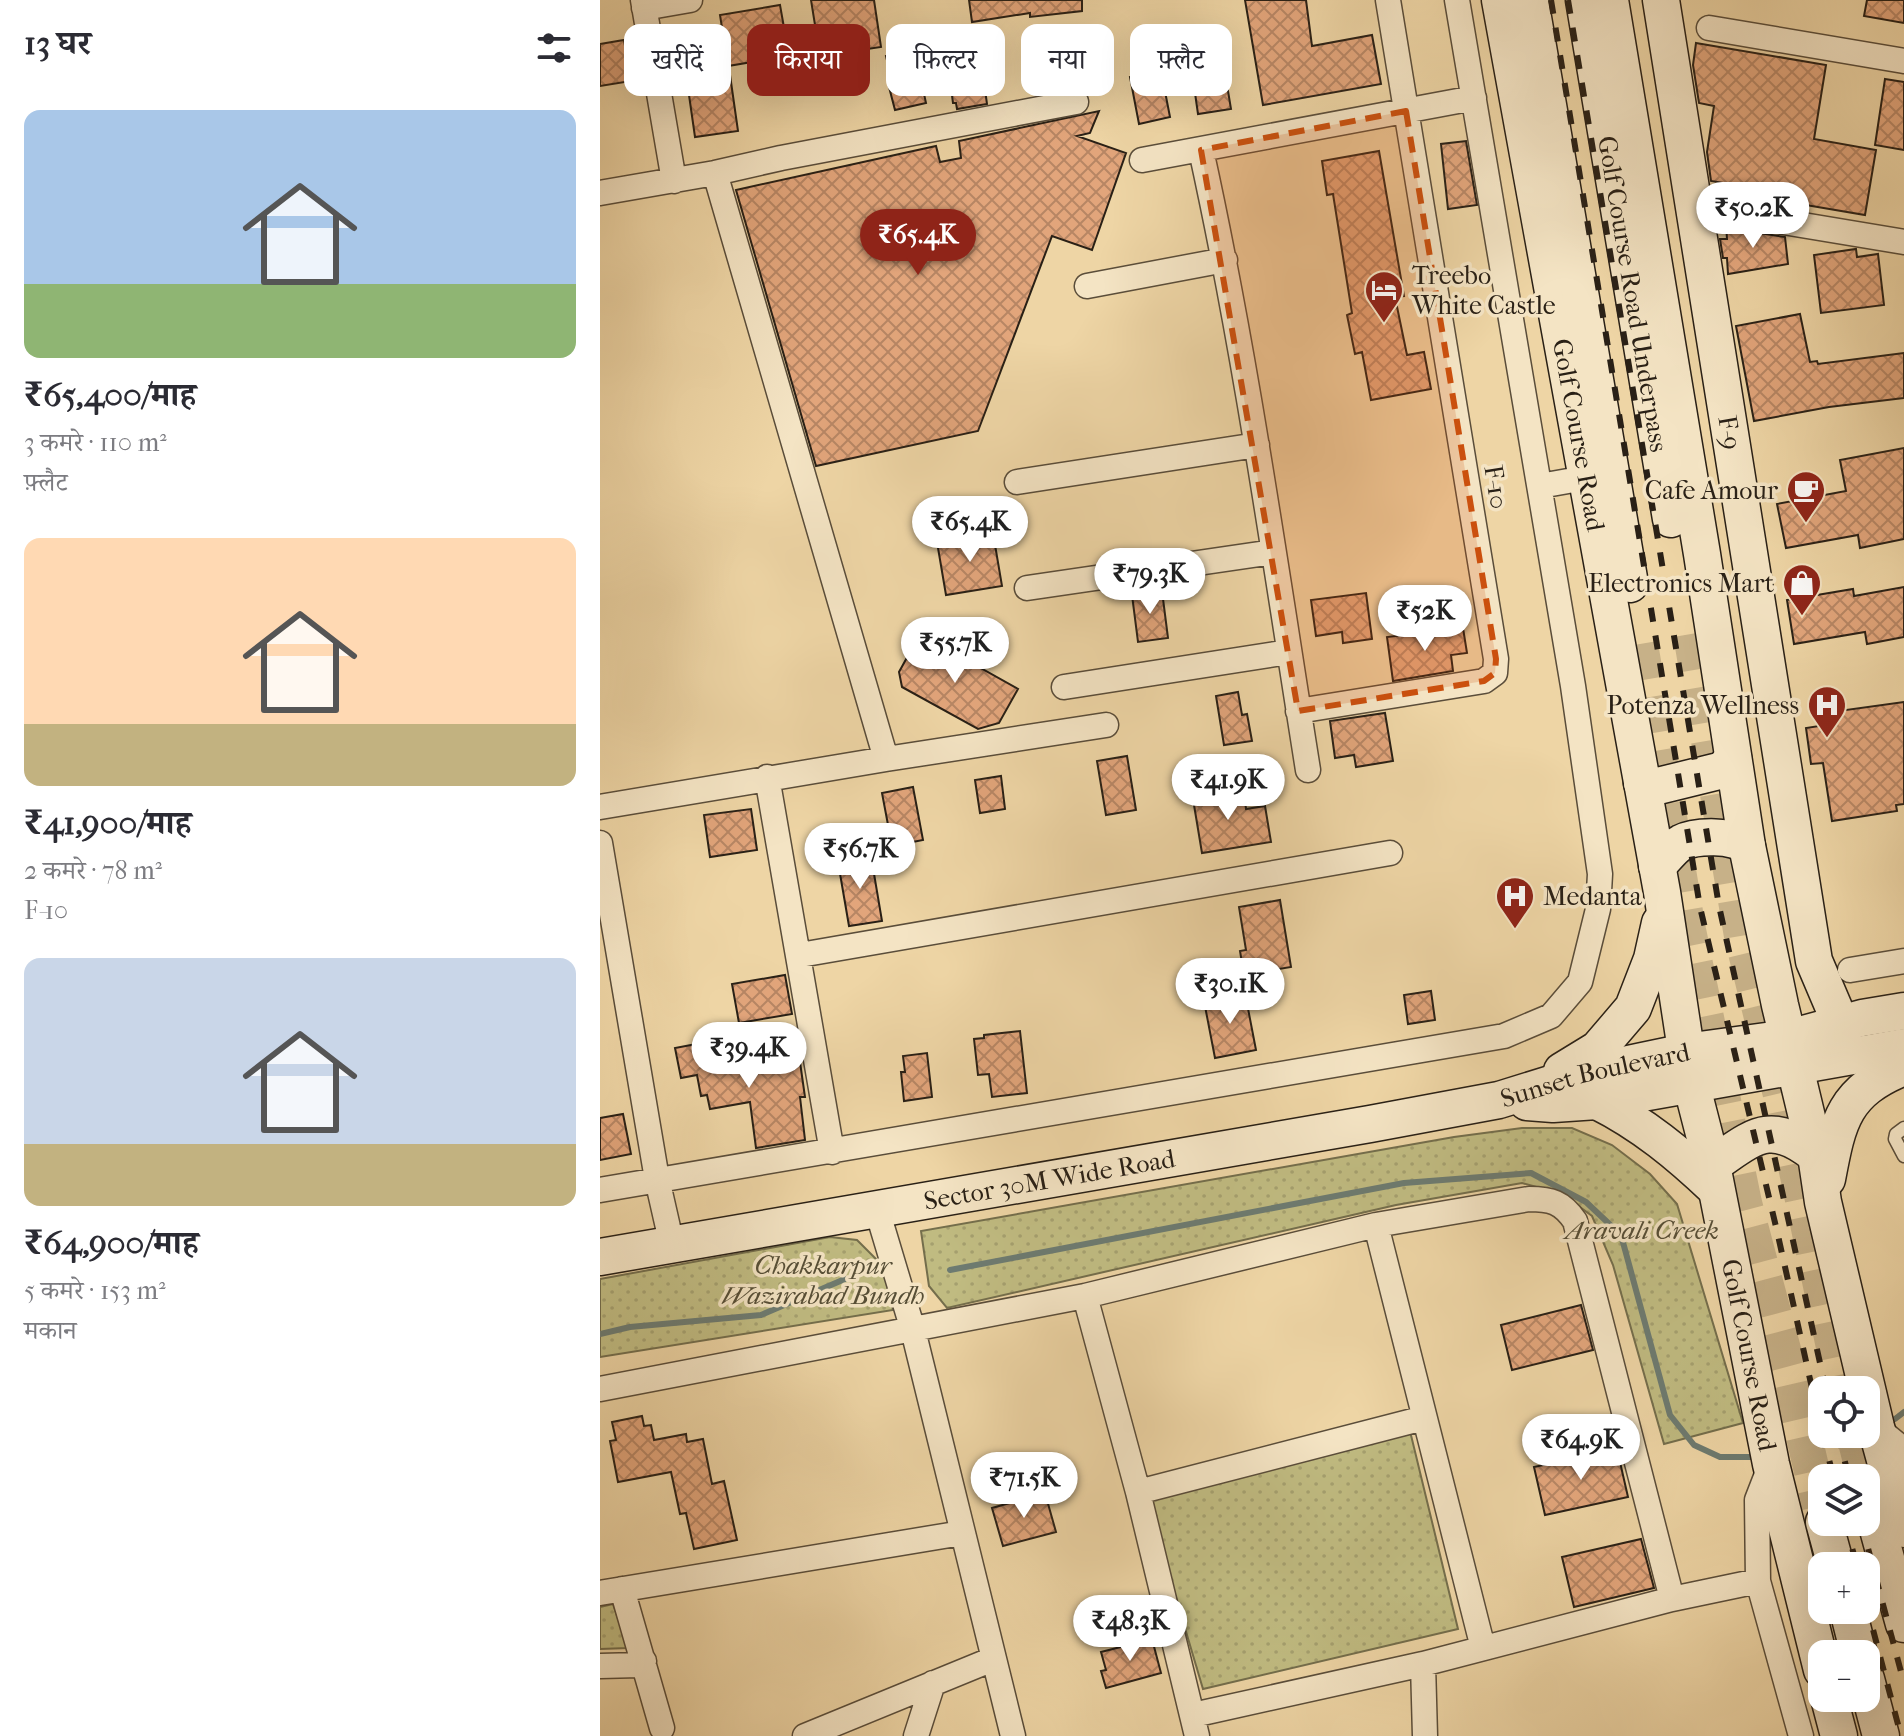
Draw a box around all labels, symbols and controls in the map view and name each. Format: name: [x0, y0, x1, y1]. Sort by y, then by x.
text: 13 घर: [24, 23, 91, 63]
chip: खरीदें: [624, 24, 731, 96]
chip: किराया: [747, 24, 870, 96]
chip: फ़िल्टर: [886, 24, 1005, 96]
chip: नया: [1021, 24, 1114, 96]
chip: फ़्लैट: [1130, 24, 1232, 96]
icon: filters: [532, 26, 576, 70]
street label: Golf Course Road Underpass: [1592, 134, 1675, 454]
icon: home: [228, 162, 372, 306]
pin: ₹50.2K: [1688, 182, 1818, 250]
text: ₹50.2K: [1714, 192, 1792, 223]
pin: ₹65.4K: [853, 209, 983, 277]
text: ₹65.4K: [878, 219, 958, 250]
place label: Treebo White Castle: [1411, 260, 1556, 321]
hotel icon: Treebo White Castle: [1363, 269, 1405, 324]
street label: Golf Course Road: [1546, 336, 1612, 534]
text: ₹65,400/माह: [24, 375, 196, 415]
street label: F-9: [1712, 413, 1748, 452]
text: 3 कमरे · 110 m²: [24, 427, 167, 458]
street label: F-10: [1477, 463, 1515, 511]
text: फ़्लैट: [24, 467, 67, 498]
cafe icon: Cafe Amour: [1785, 469, 1827, 524]
place label: Cafe Amour: [1645, 475, 1778, 506]
pin: ₹65.4K: [905, 496, 1035, 564]
text: ₹65.4K: [930, 506, 1010, 537]
pin: ₹79.3K: [1085, 548, 1215, 616]
text: ₹79.3K: [1112, 558, 1188, 589]
shop icon: Electronics Mart: [1781, 562, 1823, 617]
place label: Electronics Mart: [1588, 568, 1775, 599]
pin: ₹52K: [1378, 585, 1472, 653]
icon: home: [228, 590, 372, 734]
text: ₹52K: [1396, 595, 1454, 626]
pin: ₹55.7K: [890, 617, 1020, 685]
text: ₹55.7K: [919, 627, 991, 658]
hospital icon: Potenza Wellness: [1806, 684, 1848, 739]
place label: Potenza Wellness: [1607, 690, 1799, 721]
pin: ₹41.9K: [1163, 754, 1293, 822]
text: ₹41.9K: [1190, 764, 1266, 795]
text: ₹41,900/माह: [24, 803, 191, 843]
pin: ₹56.7K: [795, 823, 925, 891]
text: ₹56.7K: [822, 833, 898, 864]
text: 2 कमरे · 78 m²: [24, 855, 162, 886]
hospital icon: Medanta: [1494, 875, 1536, 930]
place label: Medanta: [1543, 881, 1643, 912]
text: F-10: [24, 895, 68, 926]
pin: ₹30.1K: [1165, 958, 1295, 1026]
text: ₹30.1K: [1194, 968, 1266, 999]
icon: home: [228, 1010, 372, 1154]
pin: ₹39.4K: [684, 1022, 814, 1090]
text: ₹39.4K: [710, 1032, 788, 1063]
street label: Sunset Boulevard: [1496, 1036, 1693, 1114]
street label: Sector 30M Wide Road: [921, 1142, 1178, 1216]
park label: Aravali Creek: [1562, 1215, 1719, 1246]
text: ₹64,900/माह: [24, 1223, 199, 1263]
park label: Chakkarpur Wazirabad Bundh: [722, 1250, 924, 1311]
street label: Golf Course Road: [1715, 1256, 1784, 1454]
text: 5 कमरे · 153 m²: [24, 1275, 165, 1306]
text: मकान: [24, 1315, 77, 1346]
map controls: [1808, 1376, 1880, 1712]
button: locate: [1808, 1376, 1880, 1448]
pin: ₹64.9K: [1516, 1414, 1646, 1482]
text: ₹64.9K: [1540, 1424, 1622, 1455]
pin: ₹71.5K: [959, 1452, 1089, 1520]
text: ₹71.5K: [989, 1462, 1059, 1493]
button: layers: [1808, 1464, 1880, 1536]
button: +: [1808, 1552, 1880, 1624]
pin: ₹48.3K: [1065, 1595, 1195, 1663]
text: ₹48.3K: [1091, 1605, 1169, 1636]
button: −: [1808, 1640, 1880, 1712]

